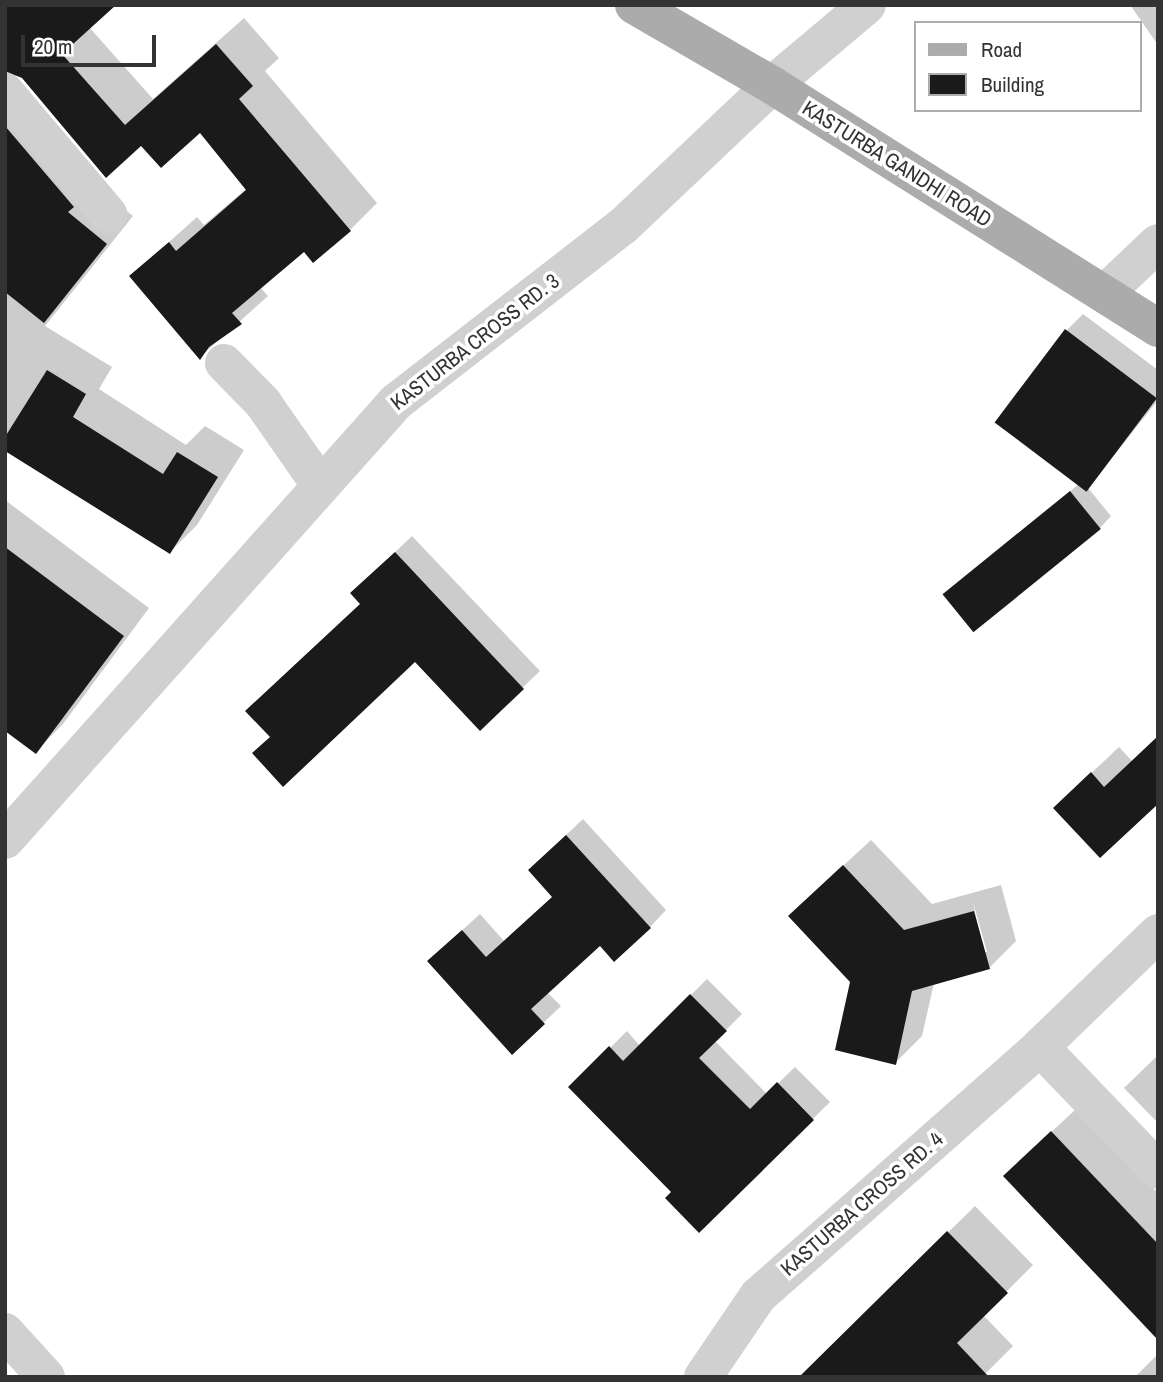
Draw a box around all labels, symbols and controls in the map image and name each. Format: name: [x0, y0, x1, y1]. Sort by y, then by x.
scale bar: [24, 21, 159, 65]
legend: [914, 21, 1142, 112]
text: 20 m: [34, 32, 72, 61]
text: Road: [981, 35, 1022, 64]
text: Building: [981, 70, 1044, 99]
street label: KASTURBA GANDHI ROAD: [797, 95, 997, 233]
street label: KASTURBA CROSS RD. 3: [385, 268, 565, 416]
street label: KASTURBA CROSS RD. 4: [775, 1126, 949, 1282]

